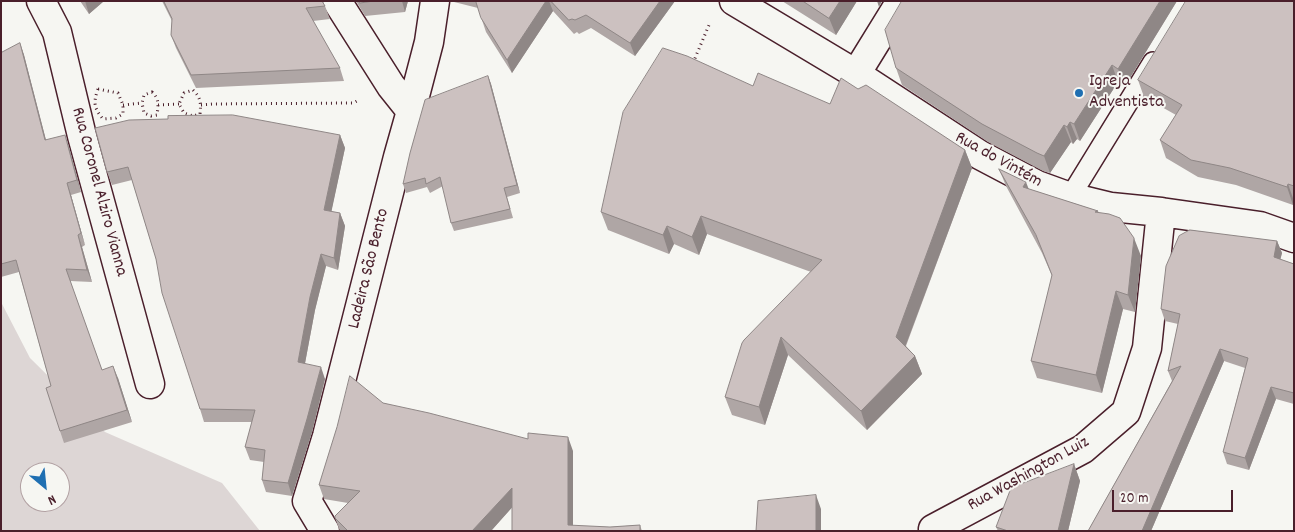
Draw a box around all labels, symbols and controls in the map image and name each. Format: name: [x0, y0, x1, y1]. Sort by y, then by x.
place label: Igreja Adventista: [1089, 72, 1164, 115]
marker: Igreja Adventista: [1073, 87, 1085, 99]
street label: Rua Coronel Alziro Vianna: [65, 105, 131, 279]
street label: Rua do Vintém: [950, 128, 1046, 194]
street label: Ladeira São Bento: [345, 207, 395, 331]
street label: Rua Washington Luiz: [964, 433, 1094, 517]
north arrow: [20, 462, 70, 512]
scale bar: [1115, 480, 1236, 512]
text: 20 m: [1120, 488, 1148, 510]
text: N: [44, 489, 59, 510]

